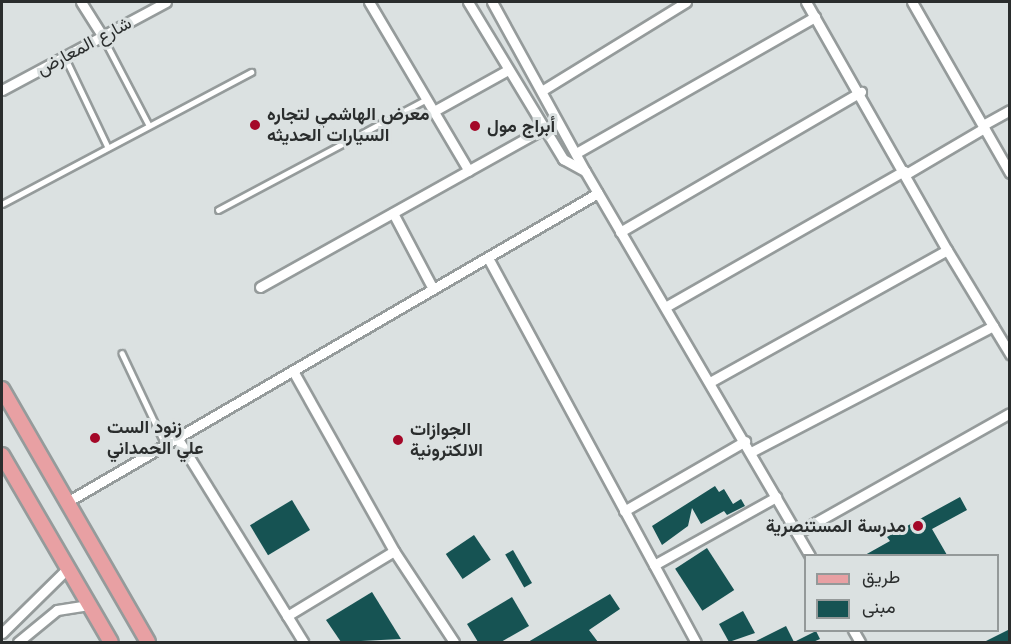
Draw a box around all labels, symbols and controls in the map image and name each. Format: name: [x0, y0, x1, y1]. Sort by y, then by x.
street label: شارع المعارض: [33, 12, 135, 80]
place label: معرض الهاشمي لتجاره السيارات الحديثه: [267, 104, 430, 146]
place label: أبراج مول: [487, 115, 555, 137]
marker: معرض الهاشمي لتجاره السيارات الحديثه: [248, 118, 262, 132]
marker: أبراج مول: [468, 119, 482, 133]
place label: زنود الست علي الحمداني: [107, 417, 204, 460]
place label: الجوازات الالكترونية: [410, 419, 483, 462]
marker: زنود الست علي الحمداني: [88, 431, 102, 445]
marker: الجوازات الالكترونية: [391, 433, 405, 447]
place label: مدرسة المستنصرية: [766, 515, 906, 537]
marker: مدرسة المستنصرية: [911, 519, 925, 533]
legend: [804, 554, 999, 632]
text: طريق: [862, 566, 900, 587]
text: مبنى: [862, 596, 896, 617]

